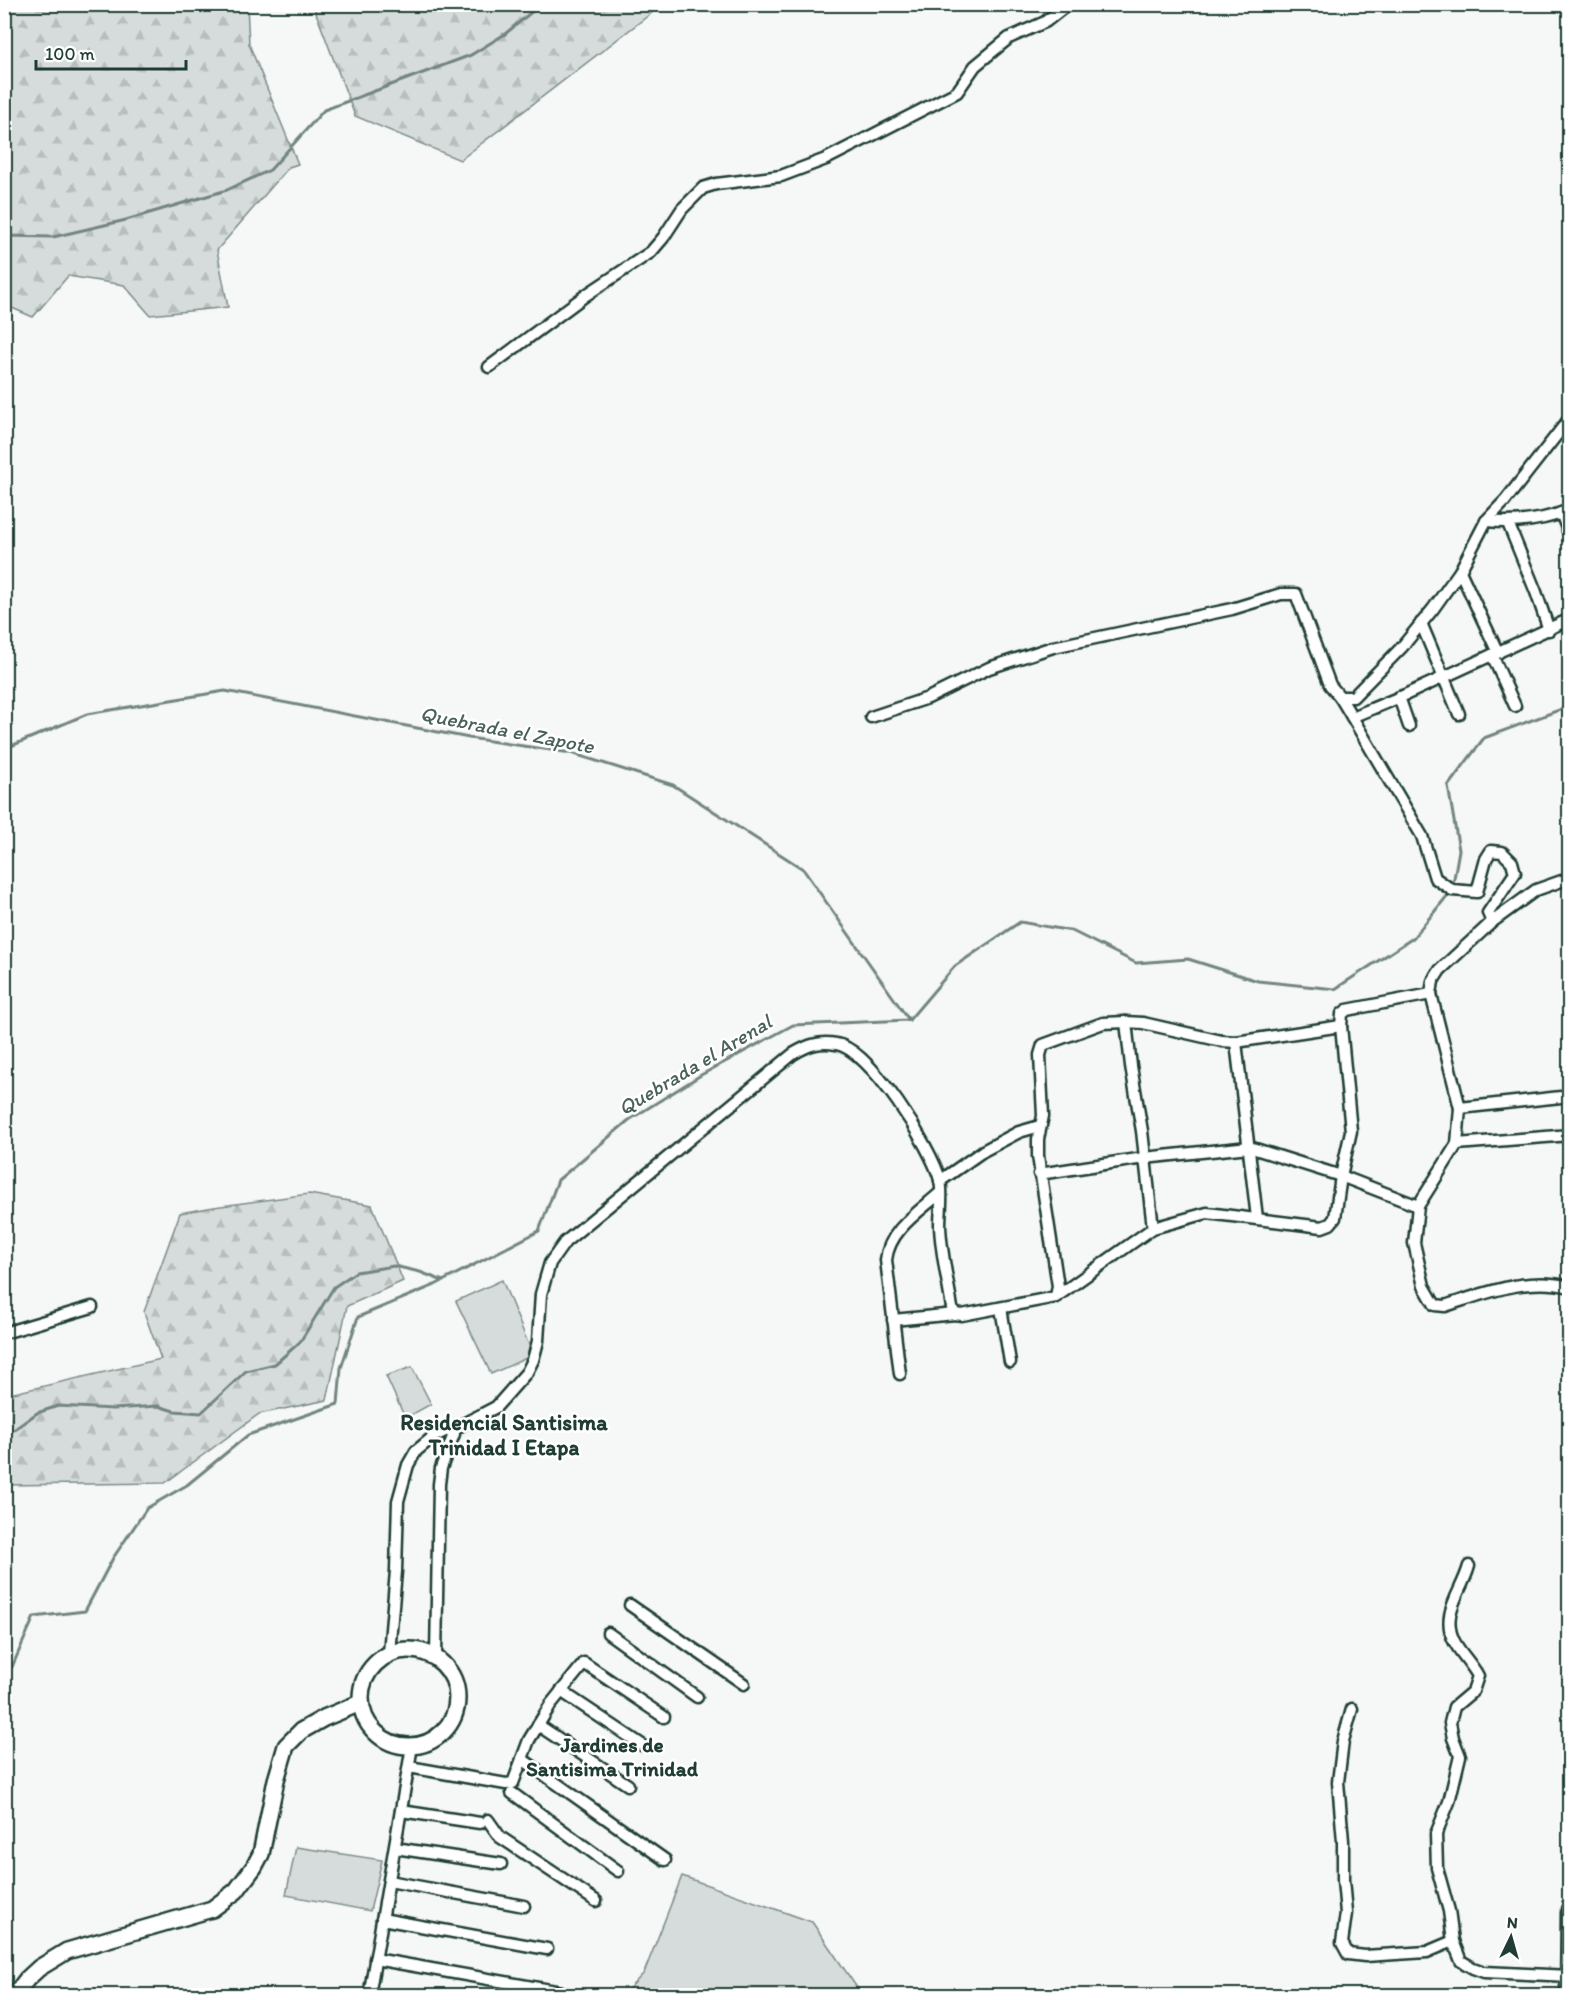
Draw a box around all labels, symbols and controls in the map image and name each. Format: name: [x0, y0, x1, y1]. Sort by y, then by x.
scale bar: [36, 33, 186, 71]
text: 100 m: [45, 43, 95, 65]
water label: Quebrada el Zapote: [418, 700, 597, 759]
water label: Quebrada el Arenal: [613, 1008, 778, 1120]
district label: Residencial Santisima Trinidad I Etapa: [400, 1409, 608, 1461]
district label: Jardines de Santisima Trinidad: [526, 1732, 699, 1781]
north arrow: [1481, 1907, 1541, 1967]
text: N: [1506, 1913, 1518, 1932]

